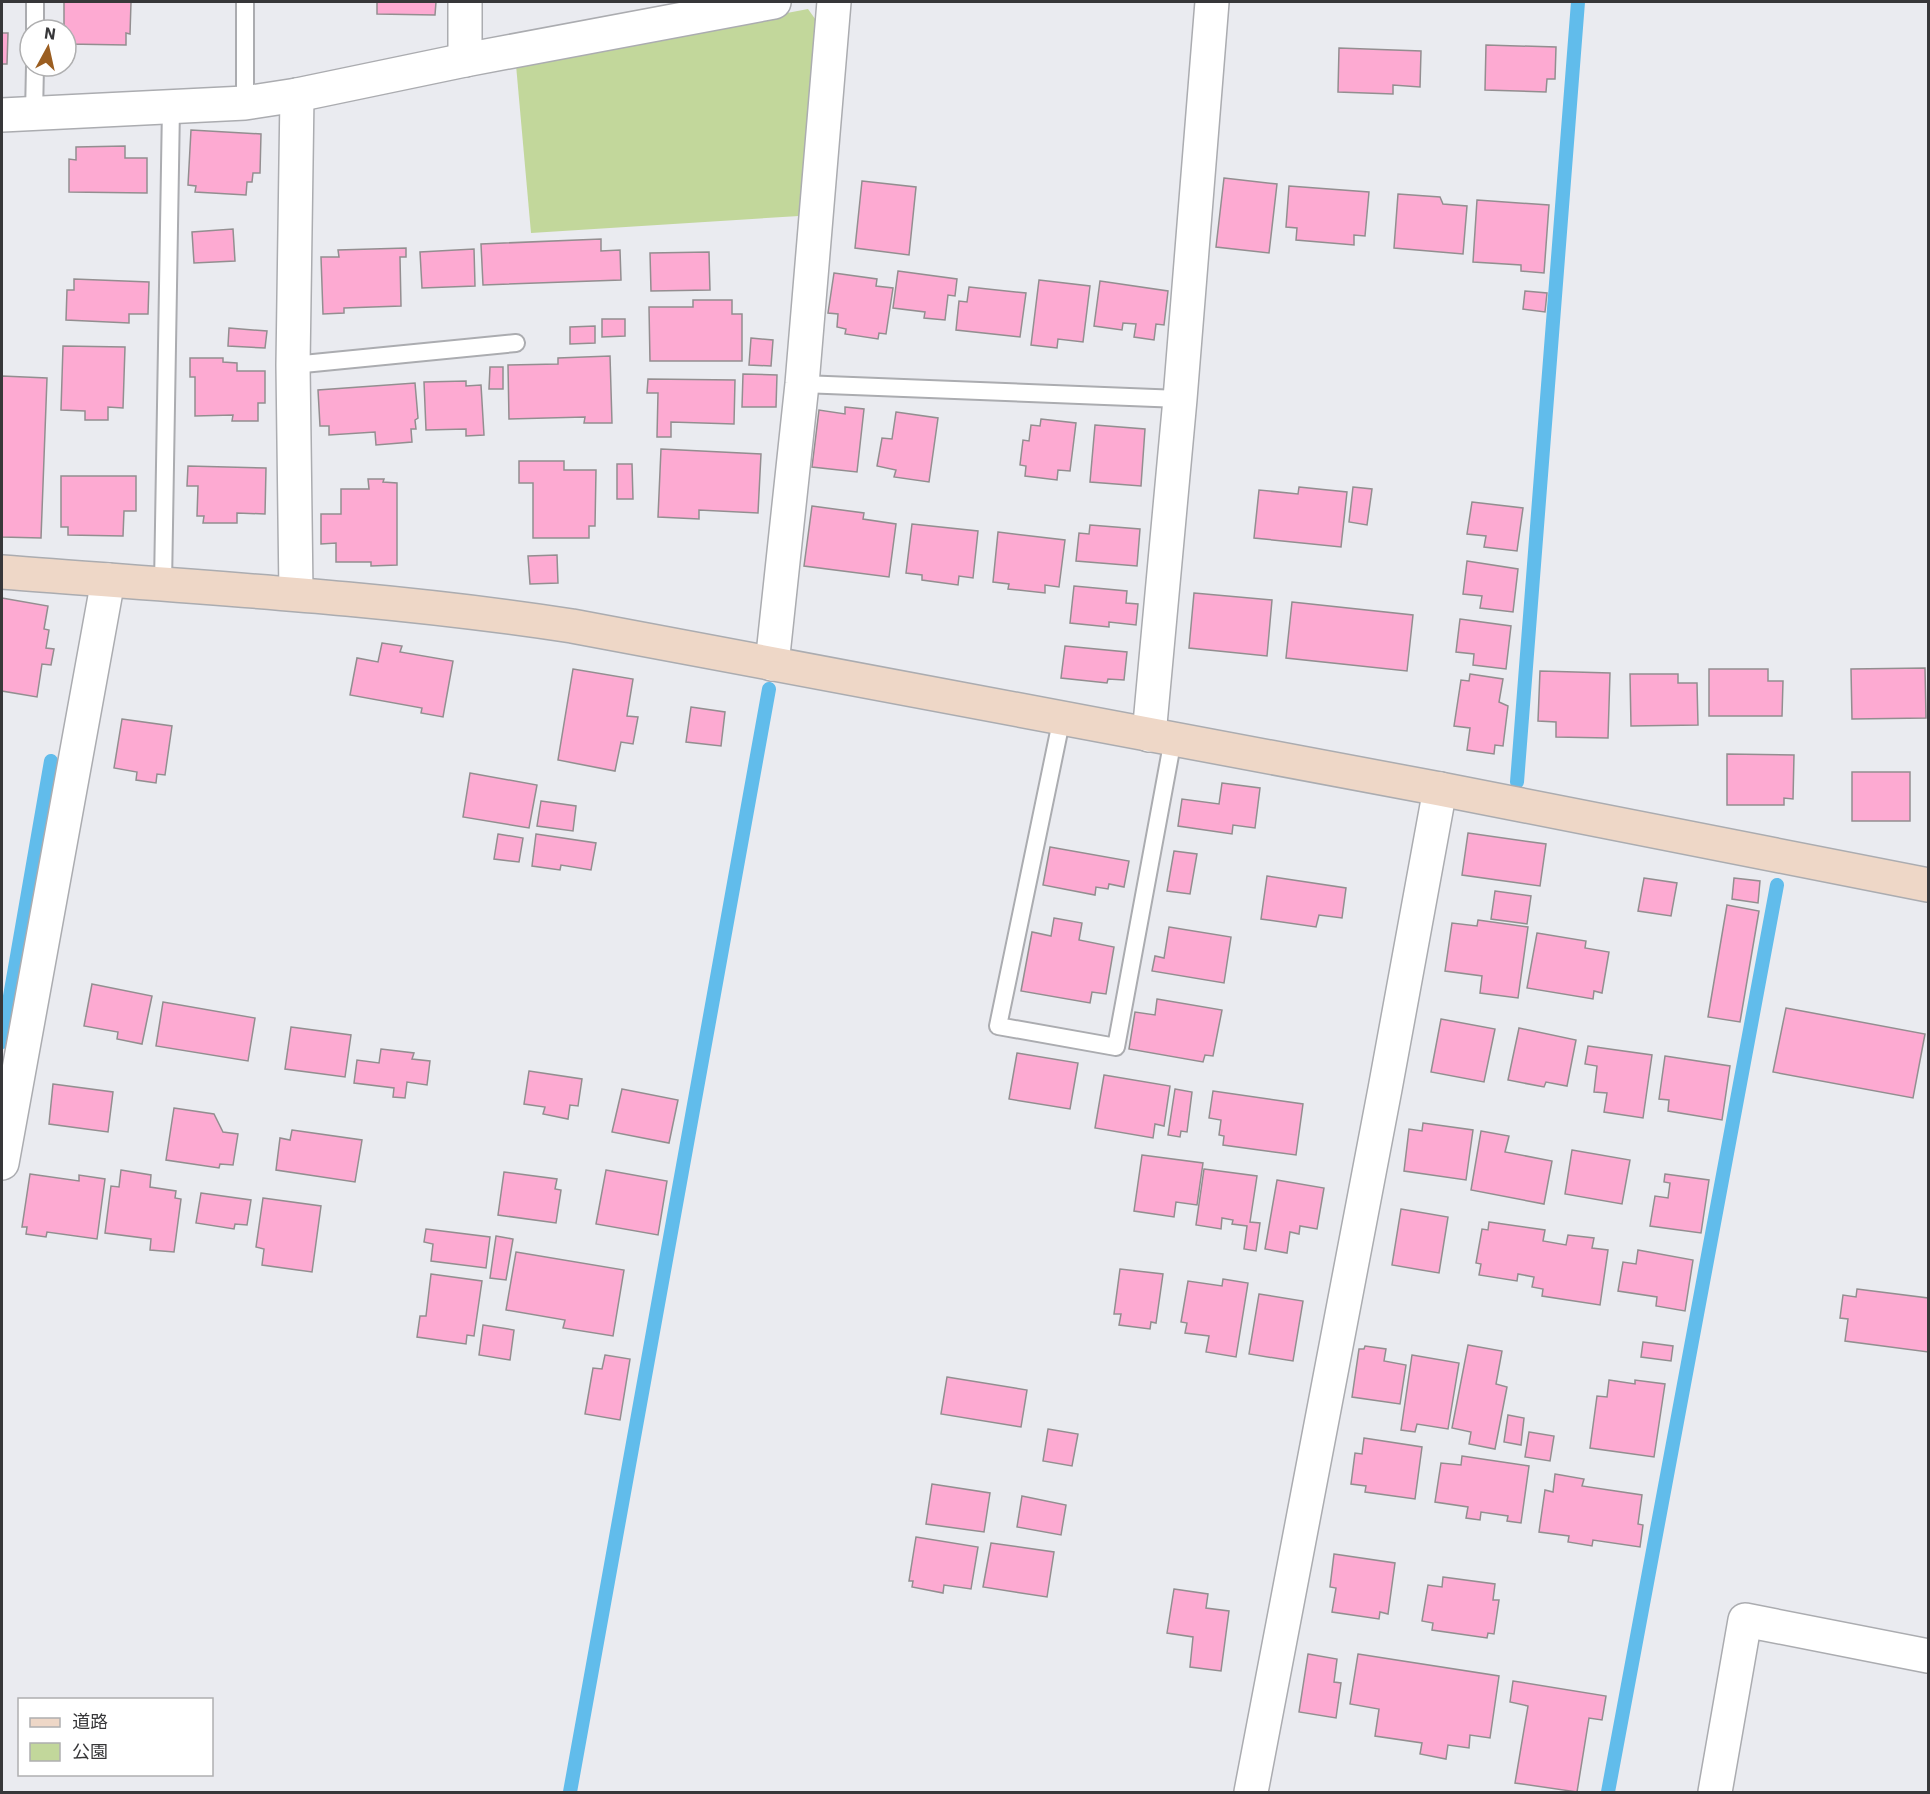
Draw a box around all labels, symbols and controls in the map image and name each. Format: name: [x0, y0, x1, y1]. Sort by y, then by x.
north arrow: [18, 18, 78, 78]
text: N: [43, 22, 57, 44]
legend: [18, 1698, 213, 1776]
text: 道路: [72, 1710, 108, 1733]
text: 公園: [72, 1740, 108, 1763]

